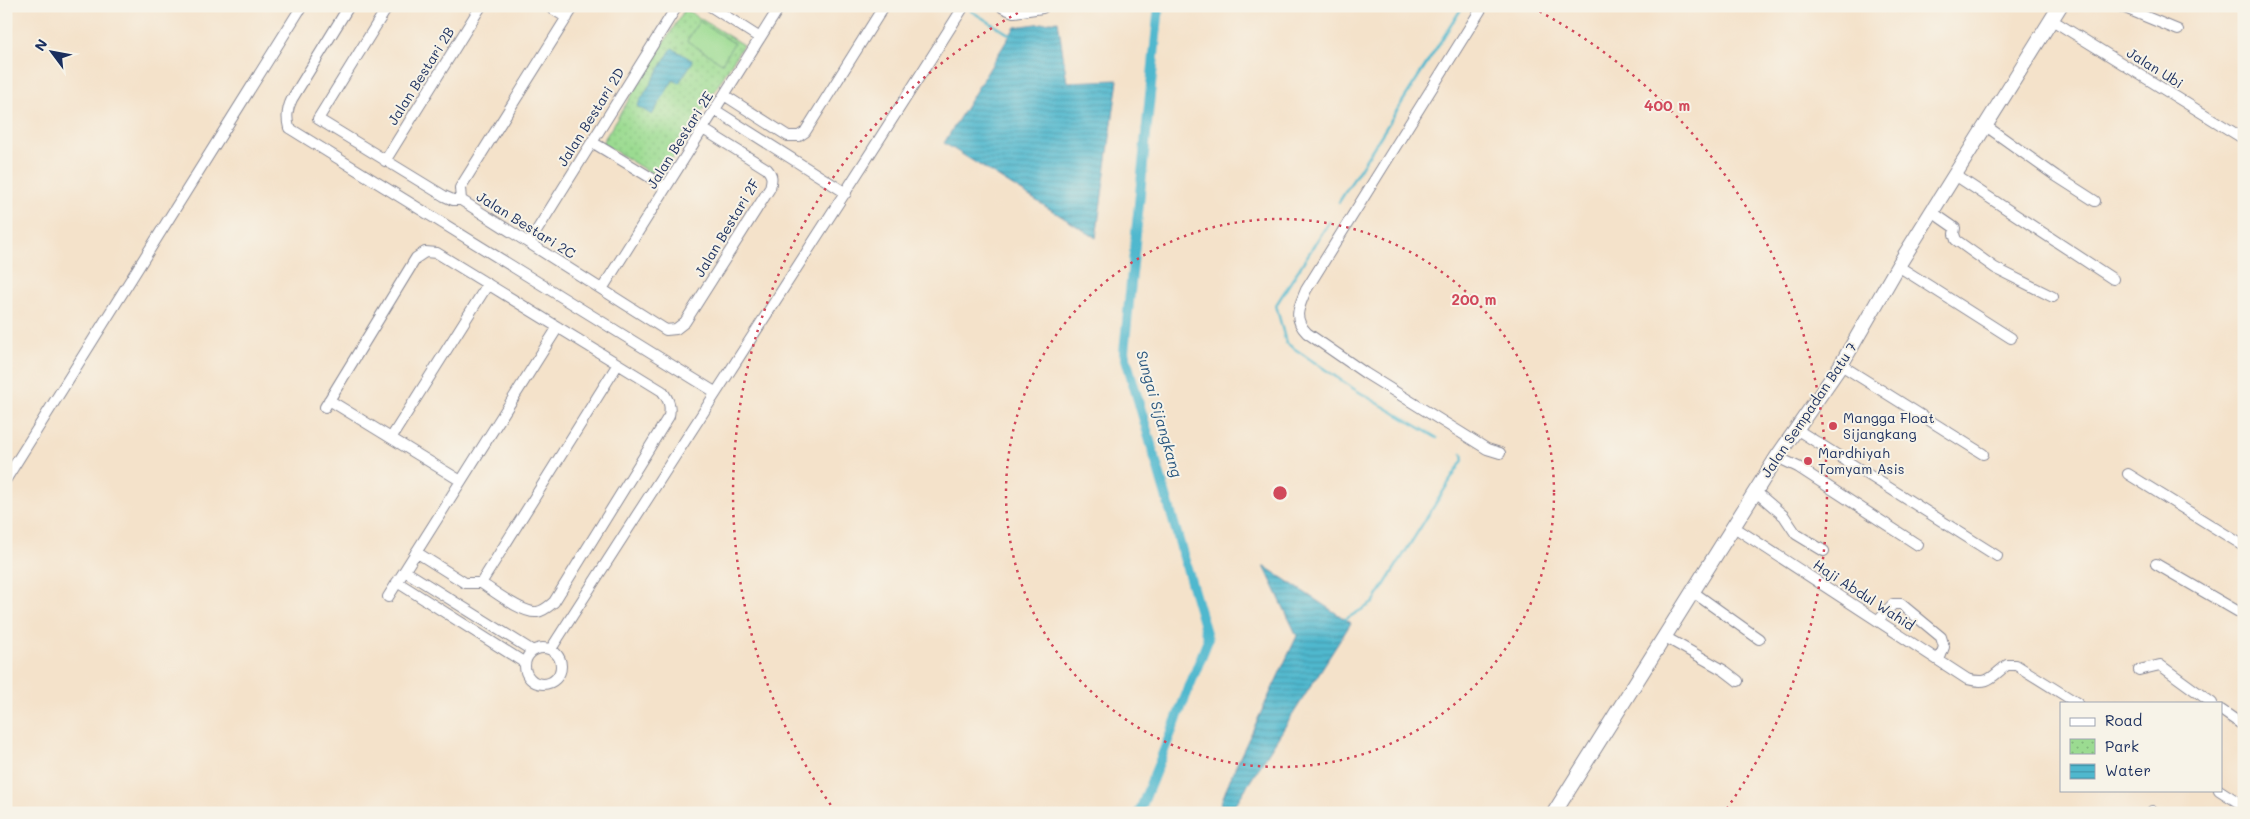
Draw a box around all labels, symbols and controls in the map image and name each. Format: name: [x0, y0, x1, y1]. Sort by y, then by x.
street label: Jalan Bestari 2B: [383, 23, 458, 128]
north arrow: [28, 28, 78, 78]
text: N: [30, 35, 51, 54]
street label: Jalan Ubi: [2123, 43, 2187, 92]
street label: Jalan Bestari 2D: [553, 64, 629, 170]
street label: Jalan Bestari 2E: [642, 87, 717, 192]
text: 400 m: [1644, 95, 1690, 115]
street label: Jalan Bestari 2F: [690, 175, 763, 280]
street label: Jalan Bestari 2C: [473, 186, 579, 263]
text: 200 m: [1452, 289, 1497, 309]
street label: Jalan Sempadan Batu 7: [1756, 338, 1861, 481]
water label: Sungai Sijangkang: [1132, 348, 1188, 480]
place label: Mangga Float Sijangkang: [1843, 408, 1935, 443]
marker: Mangga Float Sijangkang: [1827, 420, 1839, 432]
place label: Mardhiyah Tomyam Asis: [1818, 443, 1905, 478]
marker: Mardhiyah Tomyam Asis: [1802, 455, 1814, 467]
centre of rings: [1271, 484, 1289, 502]
street label: Haji Abdul Wahid: [1810, 555, 1919, 635]
legend: [2060, 702, 2222, 792]
text: Road: [2105, 710, 2142, 730]
text: Park: [2105, 736, 2139, 756]
text: Water: [2105, 760, 2151, 780]

